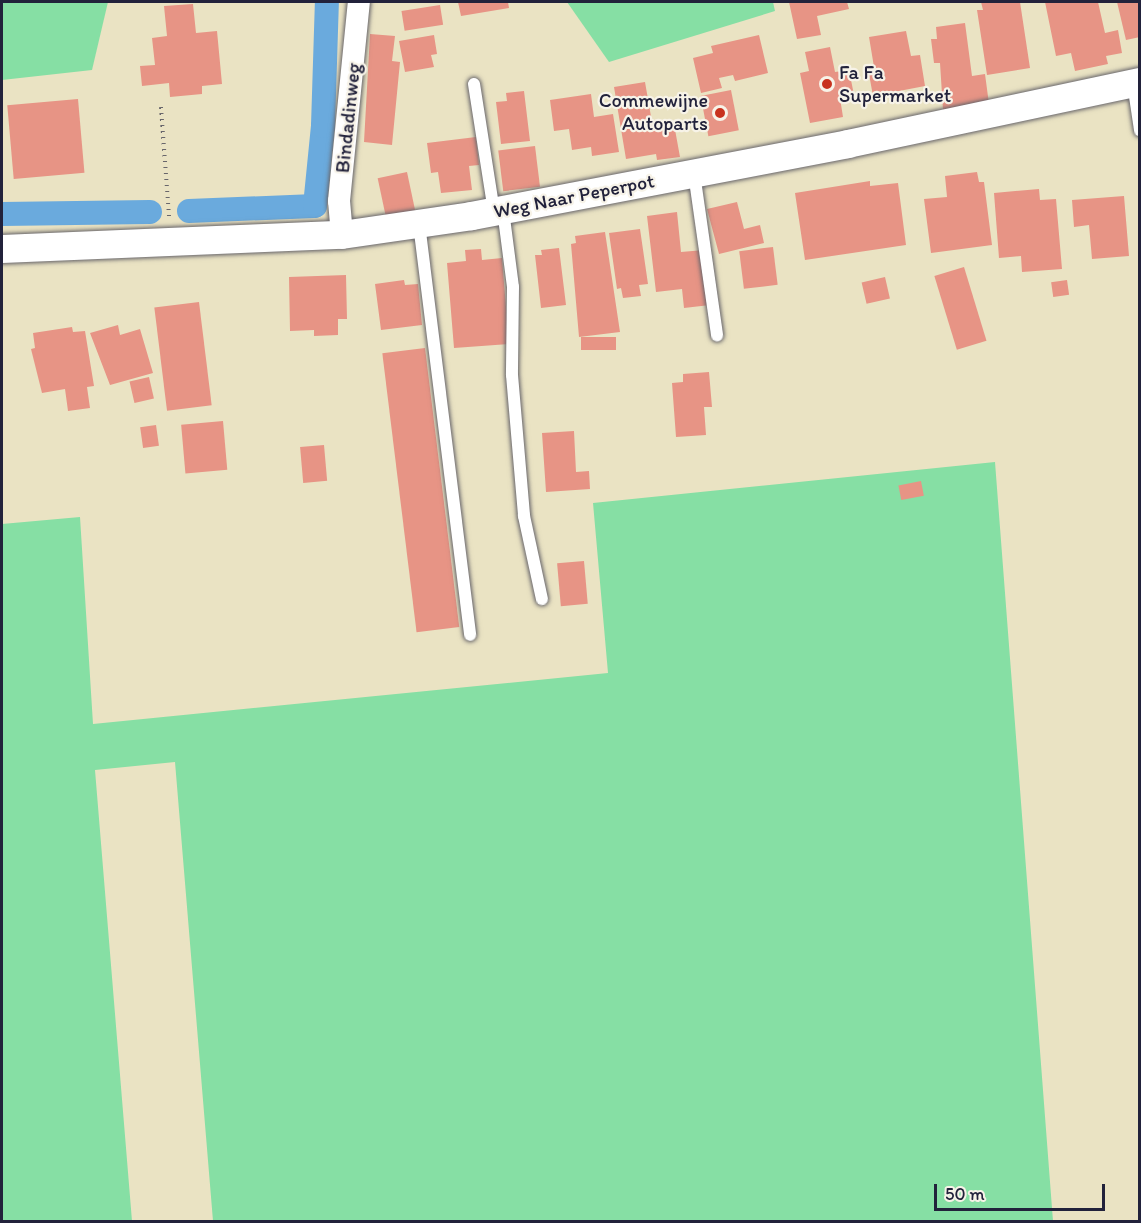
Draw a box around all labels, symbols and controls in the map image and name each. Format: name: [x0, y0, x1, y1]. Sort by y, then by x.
place label: Fa Fa Supermarket: [839, 60, 951, 107]
street label: Bindadinweg: [330, 62, 366, 174]
marker: Fa Fa Supermarket: [820, 77, 834, 91]
place label: Commewijne Autoparts: [599, 89, 708, 136]
marker: Commewijne Autoparts: [713, 106, 727, 120]
street label: Weg Naar Peperpot: [492, 169, 656, 223]
scale bar: [937, 1172, 1108, 1210]
text: 50 m: [945, 1183, 985, 1205]

